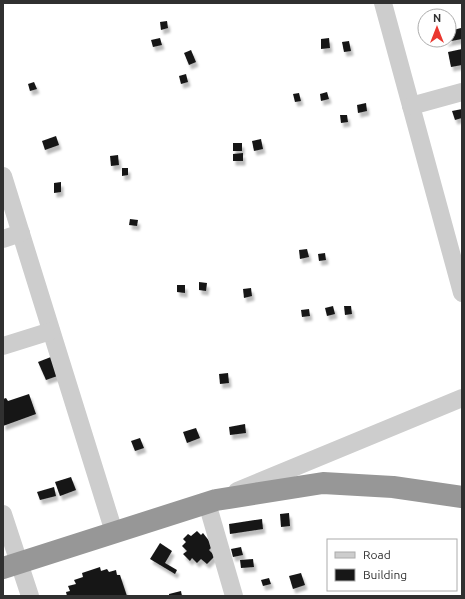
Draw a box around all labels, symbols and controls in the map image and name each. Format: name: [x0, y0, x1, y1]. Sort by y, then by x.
north arrow: [417, 8, 457, 48]
text: N: [433, 12, 441, 24]
legend: [327, 539, 457, 591]
text: Road: [363, 548, 391, 561]
text: Building: [363, 568, 407, 581]

